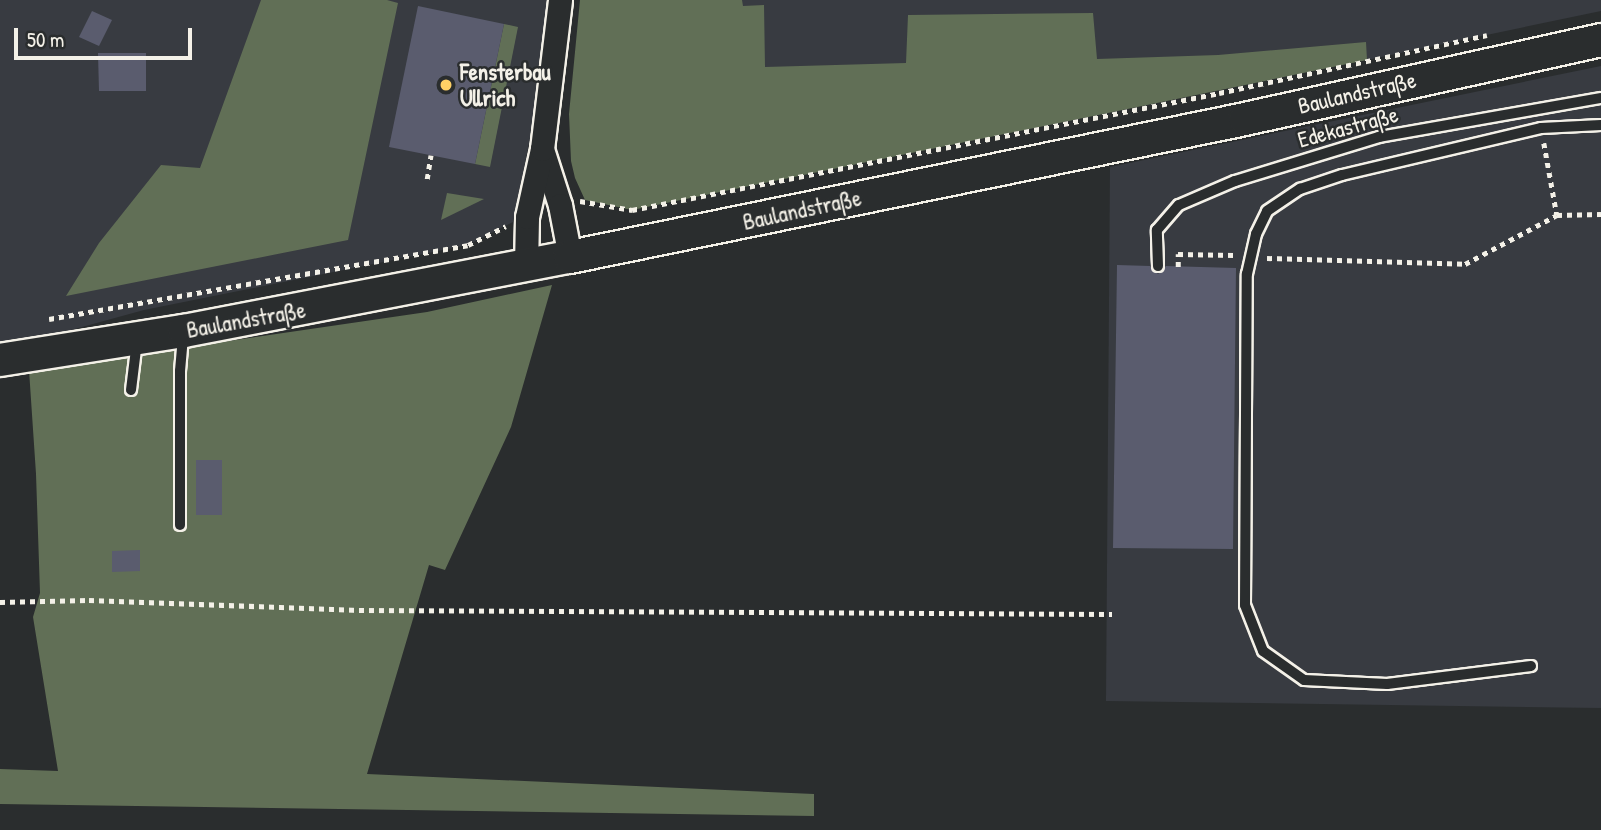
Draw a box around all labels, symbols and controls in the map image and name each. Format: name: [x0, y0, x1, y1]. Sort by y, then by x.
scale bar: [18, 14, 196, 58]
text: 50 m: [27, 25, 64, 54]
place label: Fensterbau Ullrich: [460, 58, 551, 112]
street label: Baulandstraße: [1295, 66, 1419, 120]
marker: Fensterbau Ullrich: [438, 77, 454, 93]
street label: Edekastraße: [1295, 100, 1401, 154]
street label: Baulandstraße: [740, 184, 864, 236]
street label: Baulandstraße: [184, 296, 308, 344]

